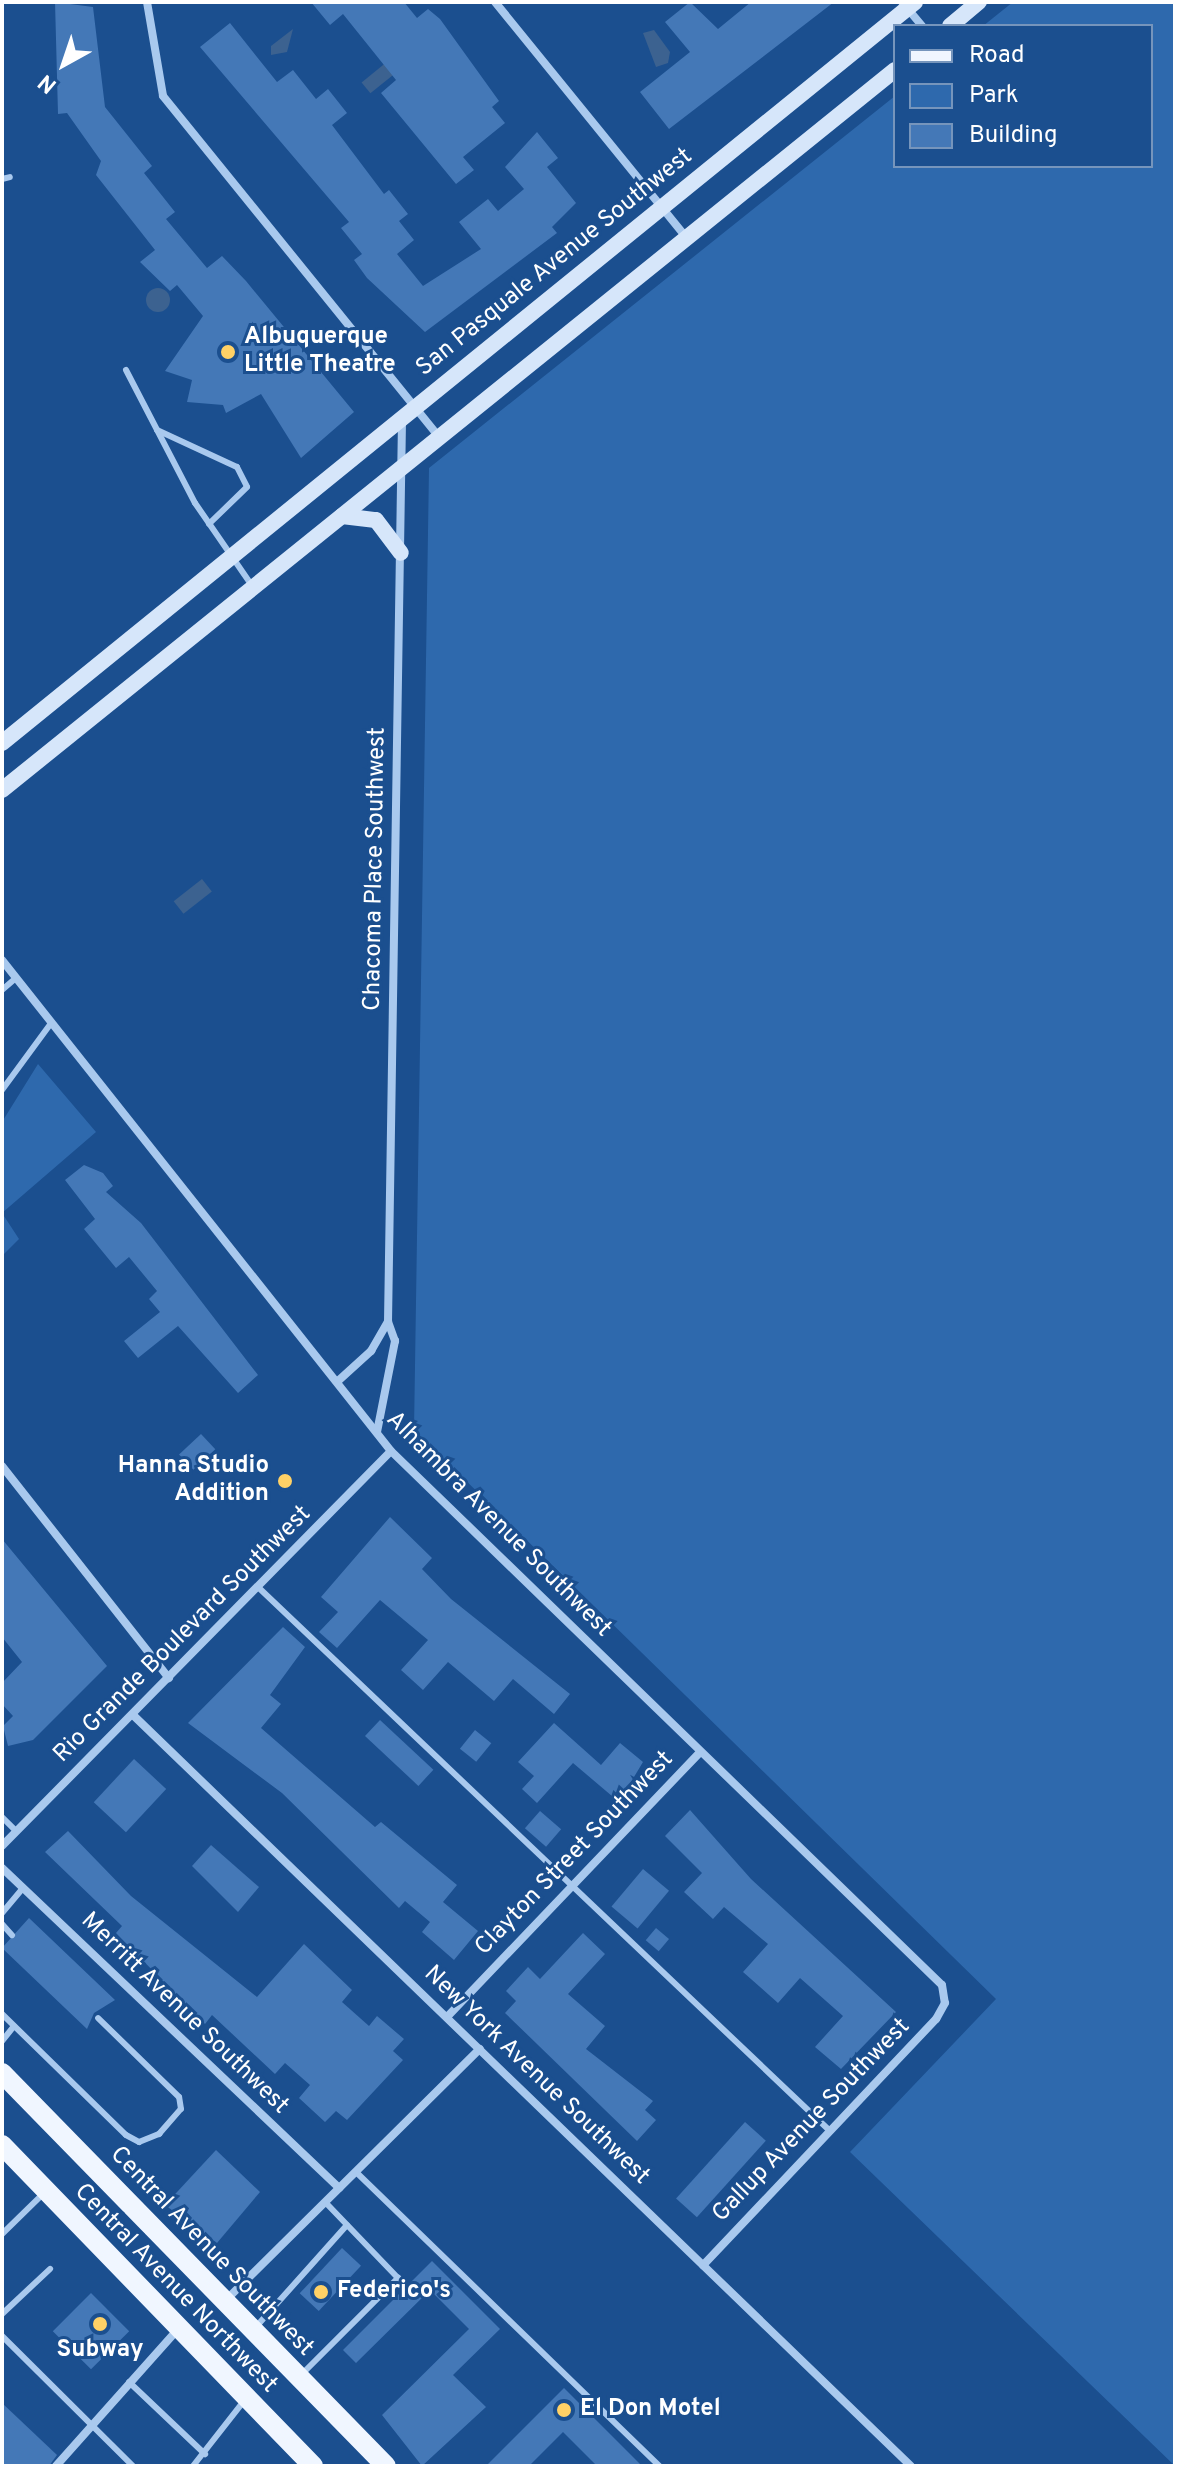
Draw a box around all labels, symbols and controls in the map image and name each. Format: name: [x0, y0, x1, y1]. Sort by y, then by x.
north arrow: [24, 24, 104, 104]
legend: [893, 24, 1153, 168]
text: Road: [969, 41, 1025, 71]
text: N: [34, 67, 63, 98]
text: Park: [969, 81, 1019, 111]
text: Building: [969, 121, 1058, 151]
street label: San Pasquale Avenue Southwest: [411, 142, 699, 384]
place label: Albuquerque Little Theatre: [244, 324, 396, 380]
marker: Albuquerque Little Theatre: [219, 343, 237, 361]
street label: Chacoma Place Southwest: [359, 727, 393, 1011]
street label: Alhambra Avenue Southwest: [379, 1406, 617, 1644]
place label: Hanna Studio Addition: [118, 1453, 269, 1509]
marker: Hanna Studio Addition: [276, 1472, 294, 1490]
street label: Rio Grande Boulevard Southwest: [48, 1500, 318, 1770]
street label: Clayton Street Southwest: [470, 1746, 680, 1962]
street label: Merritt Avenue Southwest: [74, 1907, 294, 2121]
street label: New York Avenue Southwest: [416, 1960, 656, 2192]
street label: Gallup Avenue Southwest: [707, 2013, 917, 2229]
street label: Central Avenue Southwest: [103, 2141, 319, 2363]
street label: Central Avenue Northwest: [67, 2178, 283, 2400]
place label: Federico's: [337, 2278, 451, 2306]
marker: Federico's: [312, 2283, 330, 2301]
marker: Subway: [91, 2315, 109, 2333]
place label: Subway: [56, 2337, 144, 2365]
place label: El Don Motel: [580, 2396, 721, 2424]
marker: El Don Motel: [555, 2401, 573, 2419]

